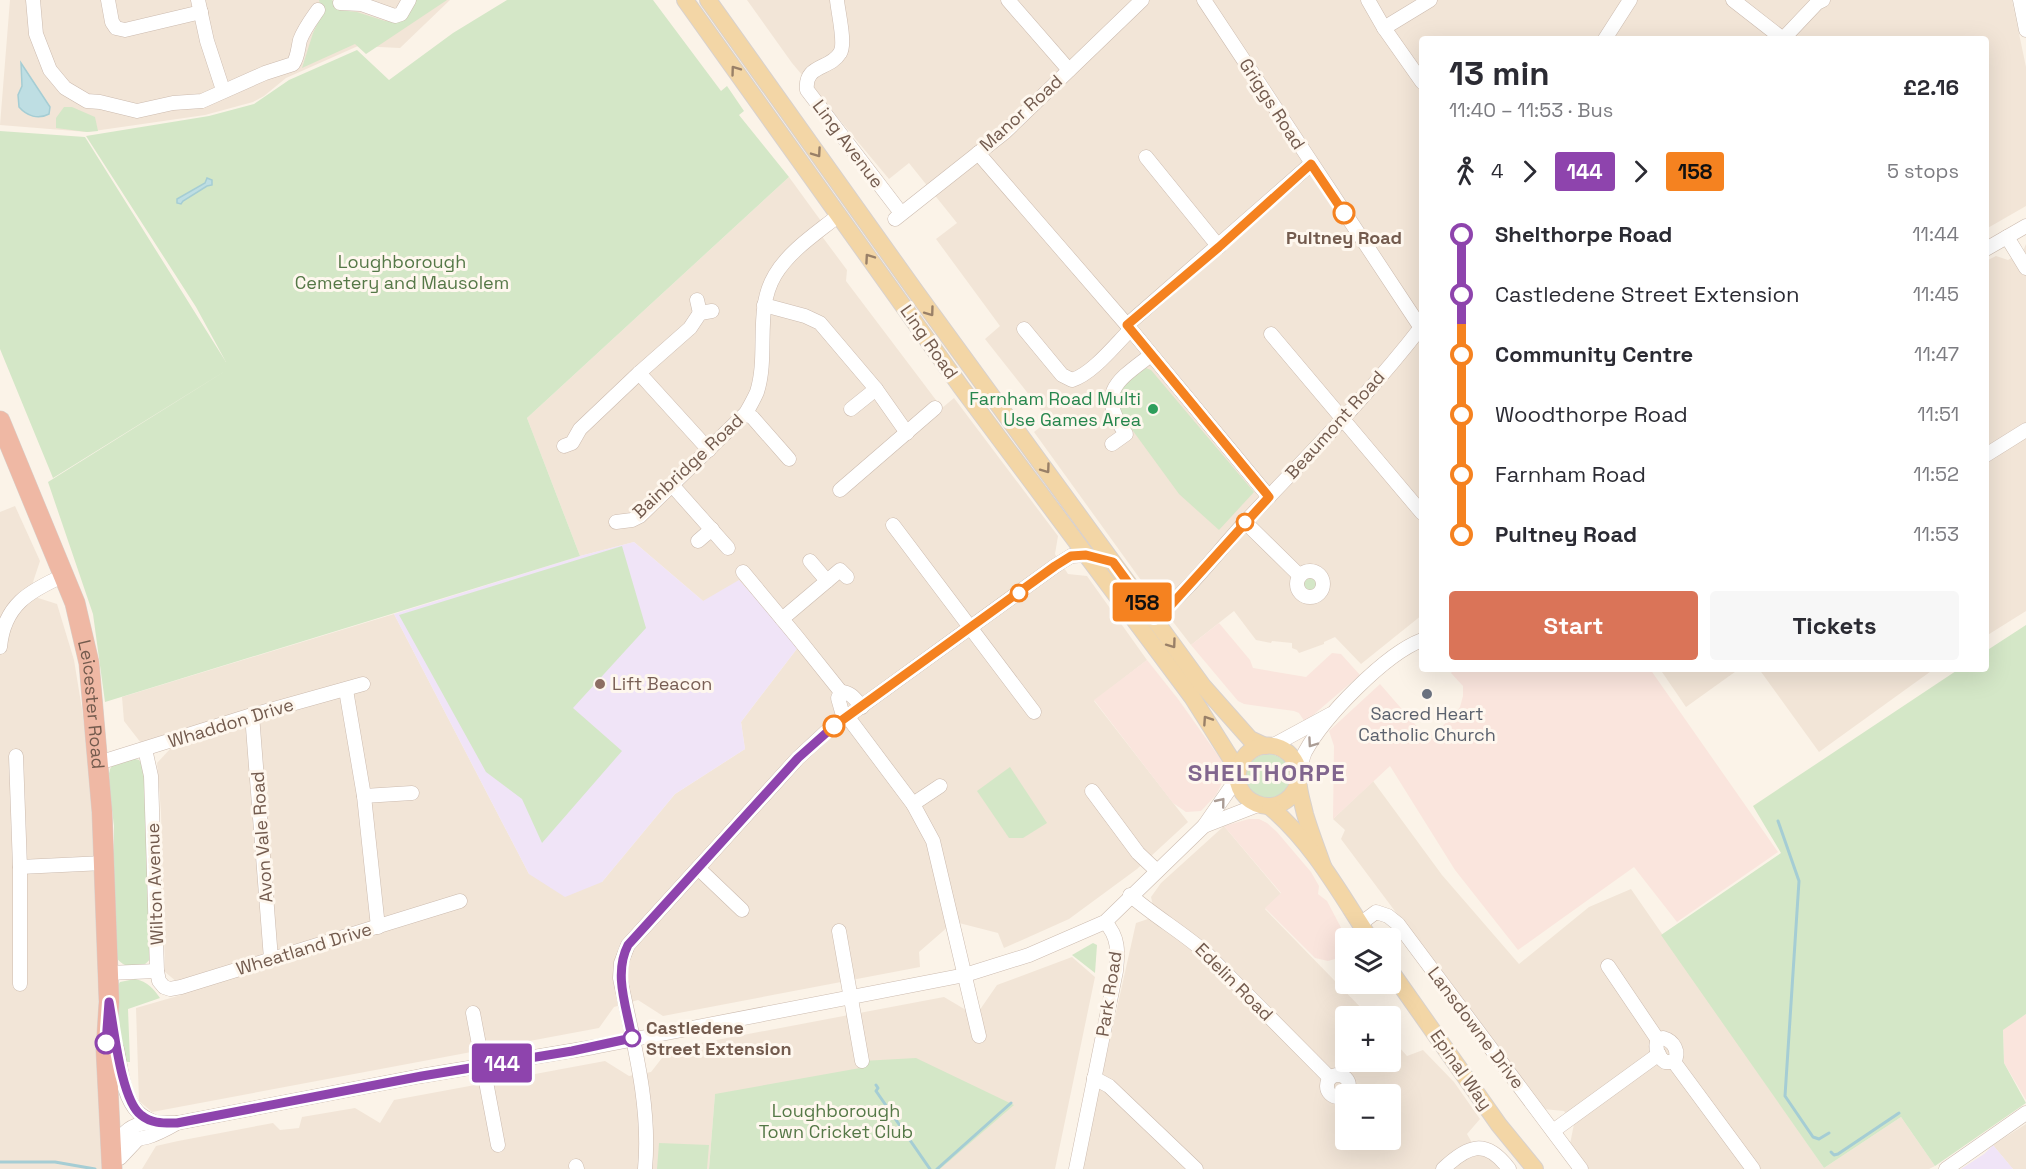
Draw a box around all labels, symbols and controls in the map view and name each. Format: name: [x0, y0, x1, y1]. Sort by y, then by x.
text: 13 min: [1449, 53, 1550, 95]
street label: Griggs Road: [1234, 54, 1311, 154]
one-way arrow: [731, 65, 742, 76]
street label: Manor Road: [974, 69, 1067, 156]
text: £2.16: [1903, 73, 1959, 101]
street label: Ling Avenue: [808, 95, 889, 192]
text: 11:40 – 11:53 · Bus: [1449, 97, 1613, 123]
one-way arrow: [810, 146, 821, 157]
icon: walk: [1449, 155, 1482, 188]
icon: forward: [1513, 155, 1546, 188]
icon: forward: [1624, 155, 1657, 188]
text: 4: [1491, 158, 1504, 184]
text: 144: [1567, 158, 1603, 185]
text: 158: [1678, 158, 1712, 185]
text: 5 stops: [1887, 158, 1959, 184]
marker: Pultney Road: [1333, 202, 1355, 224]
text: Shelthorpe Road: [1495, 220, 1672, 248]
text: 11:44: [1912, 221, 1959, 247]
place label: Pultney Road: [1286, 226, 1402, 249]
park label: Loughborough Cemetery and Mausolem: [295, 250, 509, 294]
one-way arrow: [865, 253, 876, 264]
text: Castledene Street Extension: [1495, 280, 1800, 308]
text: 11:45: [1913, 281, 1959, 307]
street label: Ling Road: [895, 300, 963, 383]
one-way arrow: [923, 305, 934, 316]
text: Community Centre: [1495, 340, 1693, 368]
text: 11:47: [1914, 341, 1959, 367]
street label: Beaumont Road: [1280, 366, 1389, 484]
place label: Farnham Road Multi Use Games Area: [969, 387, 1141, 431]
text: Woodthorpe Road: [1495, 400, 1688, 428]
text: 11:51: [1917, 401, 1959, 427]
marker: Farnham Road Multi Use Games Area: [1146, 402, 1160, 416]
street label: Bainbridge Road: [627, 408, 748, 523]
text: Farnham Road: [1495, 460, 1646, 488]
text: 11:52: [1913, 461, 1959, 487]
one-way arrow: [1038, 462, 1049, 473]
unlabelled marker: [1236, 513, 1254, 531]
text: Pultney Road: [1495, 520, 1637, 548]
text: 11:53: [1913, 521, 1959, 547]
line badge: 158: [1108, 582, 1176, 622]
unlabelled marker: [1010, 584, 1028, 602]
text: 158: [1125, 589, 1159, 616]
button: Start: [1449, 591, 1698, 660]
button: Tickets: [1710, 591, 1959, 660]
one-way arrow: [1165, 637, 1176, 648]
street label: Leicester Road: [73, 638, 110, 770]
place label: Lift Beacon: [612, 672, 712, 695]
marker: Lift Beacon: [593, 677, 607, 691]
marker: Sacred Heart Catholic Church: [1420, 687, 1434, 701]
street label: Whaddon Drive: [165, 693, 296, 753]
place label: Sacred Heart Catholic Church: [1358, 702, 1496, 746]
unlabelled marker: [823, 715, 845, 737]
one-way arrow: [1203, 716, 1214, 727]
one-way arrow: [1308, 736, 1319, 747]
district label: SHELTHORPE: [1188, 757, 1346, 788]
street label: Avon Vale Road: [245, 771, 278, 903]
one-way arrow: [1214, 798, 1225, 809]
street label: Wilton Avenue: [141, 822, 168, 946]
street label: Wheatland Drive: [233, 917, 374, 980]
map controls: [1335, 928, 1401, 1150]
button: layers: [1335, 928, 1401, 994]
street label: Edelin Road: [1190, 938, 1278, 1026]
street label: Park Road: [1090, 950, 1127, 1038]
street label: Lansdowne Drive: [1423, 962, 1530, 1093]
button: +: [1335, 1006, 1401, 1072]
place label: Castledene Street Extension: [646, 1016, 792, 1060]
street label: Epinal Way: [1425, 1025, 1498, 1114]
marker: Castledene Street Extension: [623, 1029, 641, 1047]
unlabelled marker: [95, 1032, 117, 1054]
line badge: 144: [468, 1044, 536, 1082]
text: 144: [484, 1050, 520, 1077]
button: −: [1335, 1084, 1401, 1150]
park label: Loughborough Town Cricket Club: [759, 1099, 913, 1143]

